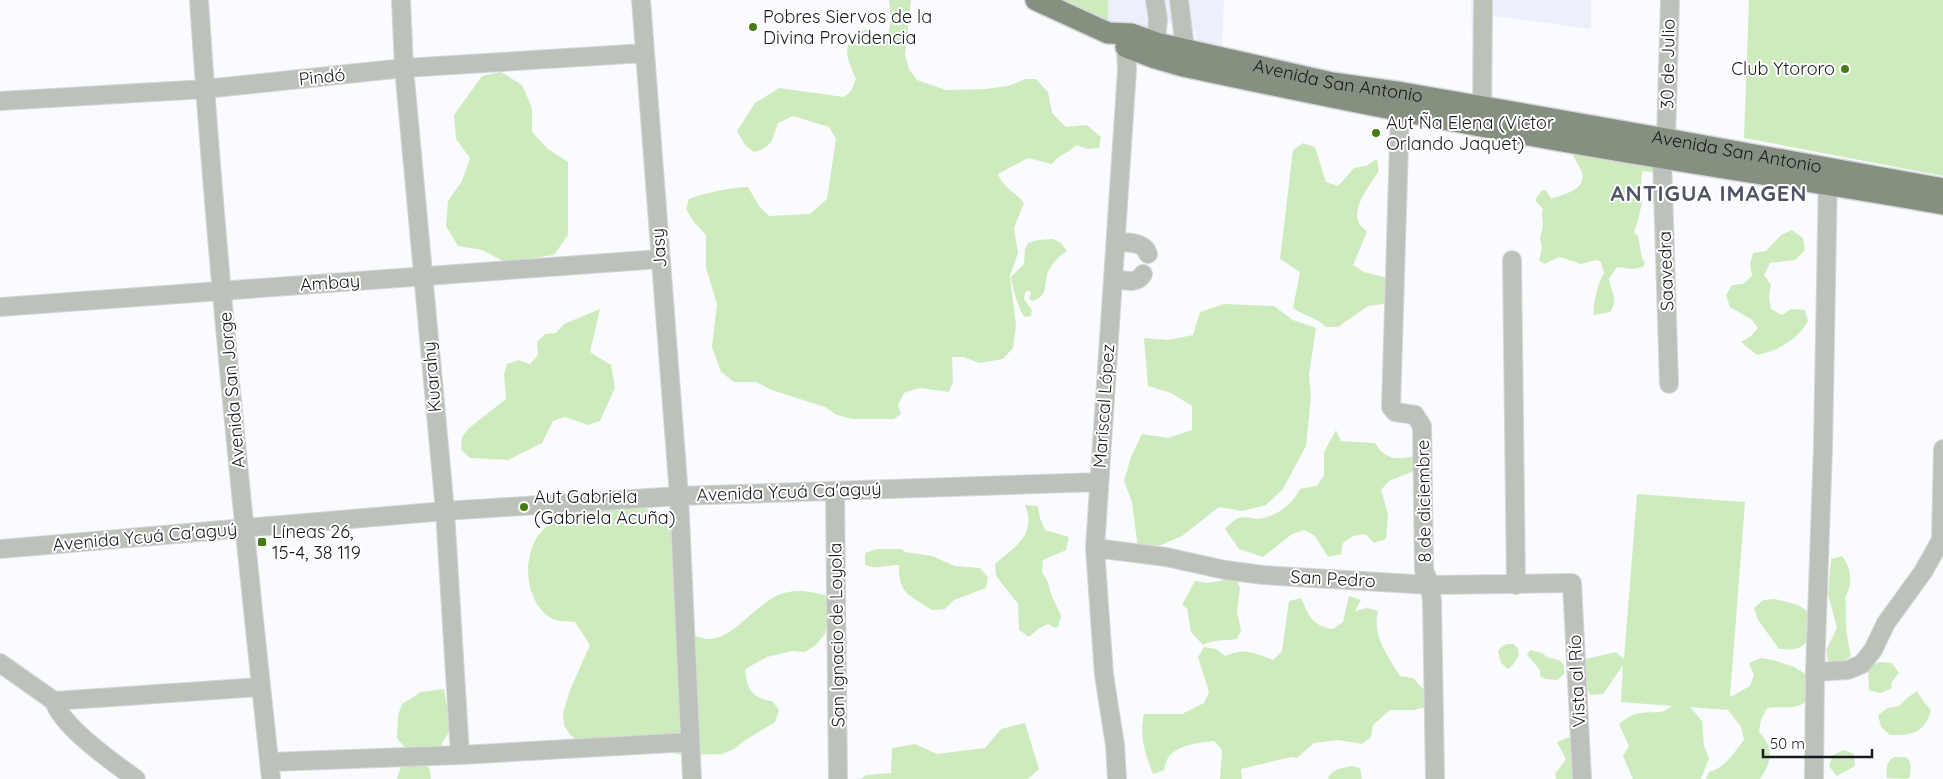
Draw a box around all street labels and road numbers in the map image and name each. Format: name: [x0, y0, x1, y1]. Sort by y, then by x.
street label: 30 de Julio: [1655, 19, 1680, 109]
street label: Avenida San Antonio: [1251, 53, 1425, 107]
street label: Pindó: [297, 63, 346, 90]
street label: Avenida San Antonio: [1650, 125, 1824, 178]
street label: Jasy: [646, 227, 671, 269]
street label: Saavedra: [1653, 231, 1678, 311]
street label: Ambay: [299, 269, 361, 296]
street label: Avenida San Jorge: [213, 311, 250, 469]
street label: Kuarahy: [417, 341, 446, 413]
street label: Mariscal López: [1088, 343, 1119, 469]
street label: 8 de diciembre: [1411, 439, 1436, 563]
street label: Avenida Ycuá Ca'aguý: [696, 477, 882, 506]
street label: Avenida Ycuá Ca'aguý: [52, 517, 238, 556]
street label: San Ignacio de Loyola: [823, 542, 850, 728]
street label: San Pedro: [1290, 565, 1376, 592]
street label: Vista al Río: [1563, 634, 1590, 728]

